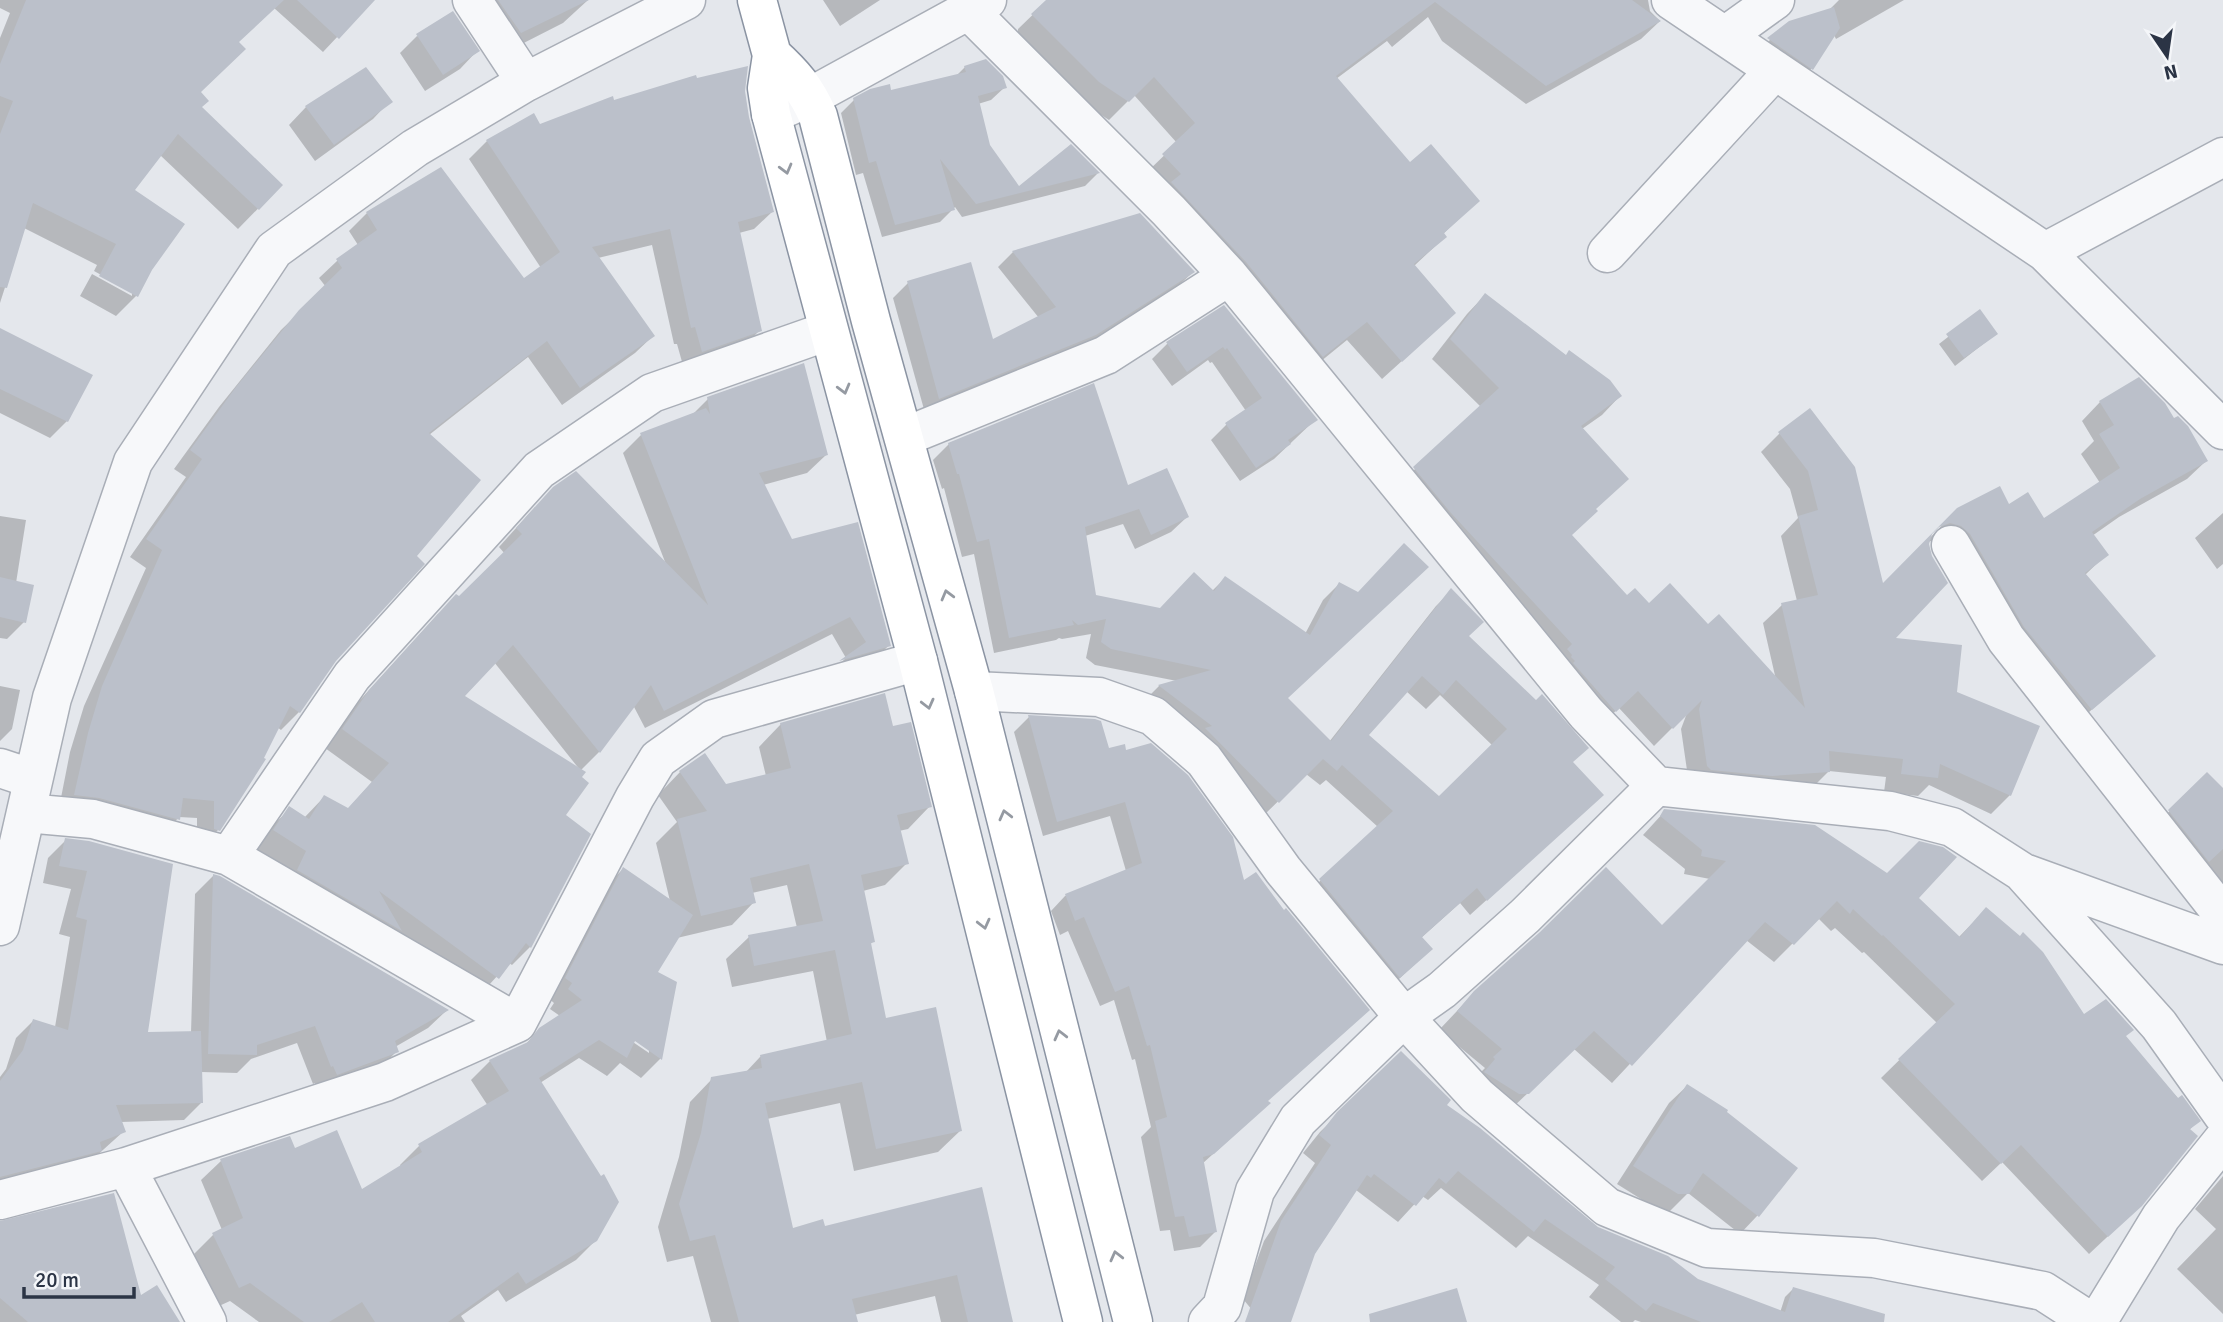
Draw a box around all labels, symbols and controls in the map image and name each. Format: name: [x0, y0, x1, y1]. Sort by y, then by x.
north arrow: [2132, 21, 2202, 91]
text: N: [2161, 58, 2180, 85]
one-way arrow: [778, 163, 792, 175]
one-way arrow: [836, 383, 850, 395]
one-way arrow: [941, 589, 955, 601]
one-way arrow: [920, 698, 934, 710]
one-way arrow: [999, 809, 1013, 821]
one-way arrow: [976, 918, 990, 930]
one-way arrow: [1054, 1029, 1068, 1041]
one-way arrow: [1110, 1250, 1124, 1262]
scale bar: [24, 1256, 135, 1300]
text: 20 m: [35, 1267, 79, 1293]

